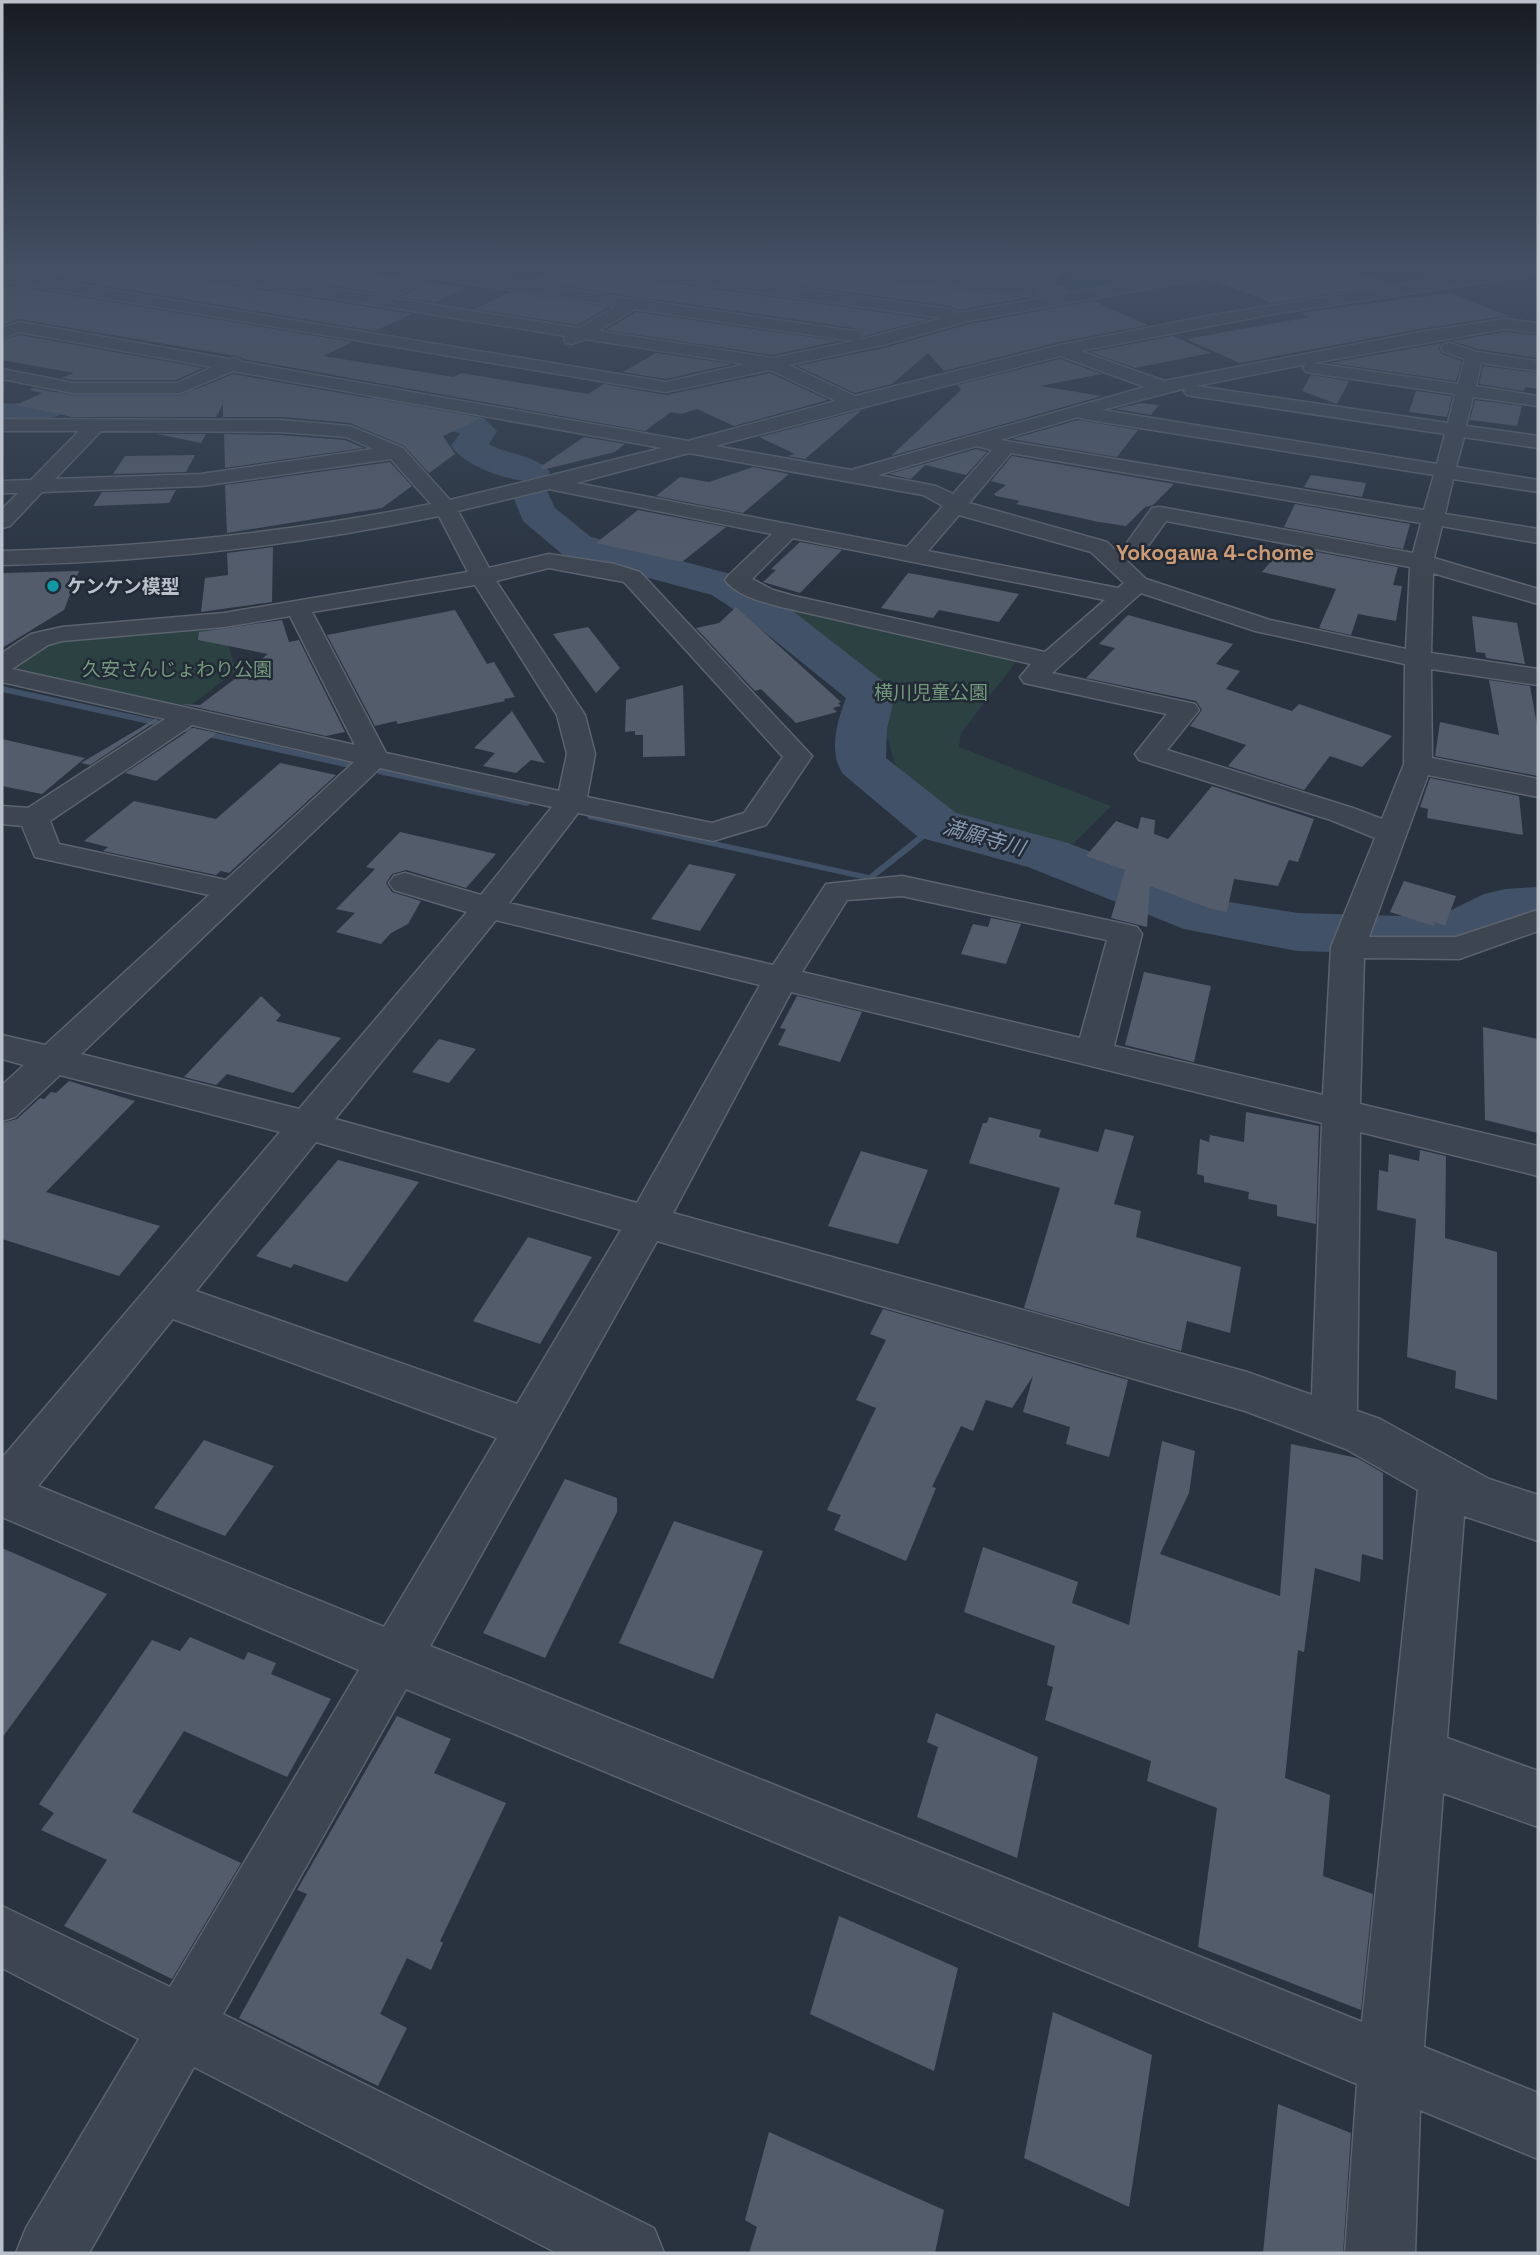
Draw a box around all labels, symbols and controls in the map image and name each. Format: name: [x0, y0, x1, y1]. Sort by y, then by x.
district label: Yokogawa 4-chome: [1116, 539, 1314, 566]
place label: ケンケン模型: [67, 574, 180, 599]
marker: ケンケン模型: [45, 578, 61, 594]
park label: 久安さんじょわり公園: [82, 657, 272, 682]
park label: 横川児童公園: [874, 680, 988, 705]
water label: 満願寺川: [940, 812, 1030, 862]

